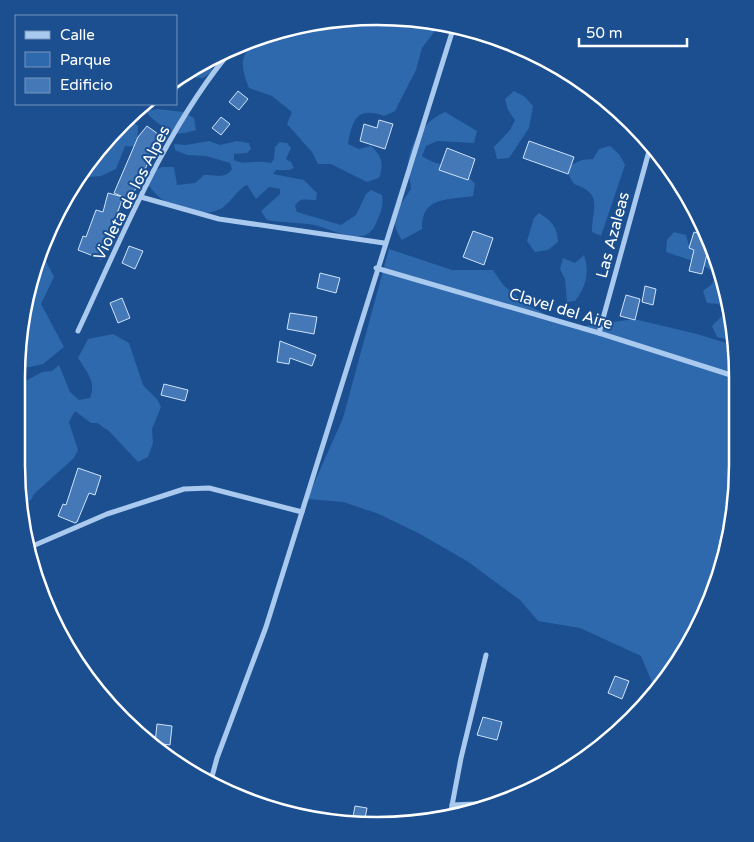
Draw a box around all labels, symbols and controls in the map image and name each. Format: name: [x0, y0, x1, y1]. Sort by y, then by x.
legend: [15, 15, 178, 105]
scale bar: [579, 15, 686, 47]
text: 50 m: [586, 24, 623, 42]
text: Calle: [60, 26, 95, 44]
text: Parque: [60, 51, 111, 69]
text: Edificio: [60, 76, 113, 94]
street label: Violeta de los Alpes: [89, 122, 175, 264]
street label: Las Azaleas: [592, 190, 634, 280]
street label: Clavel del Aire: [507, 284, 615, 334]

